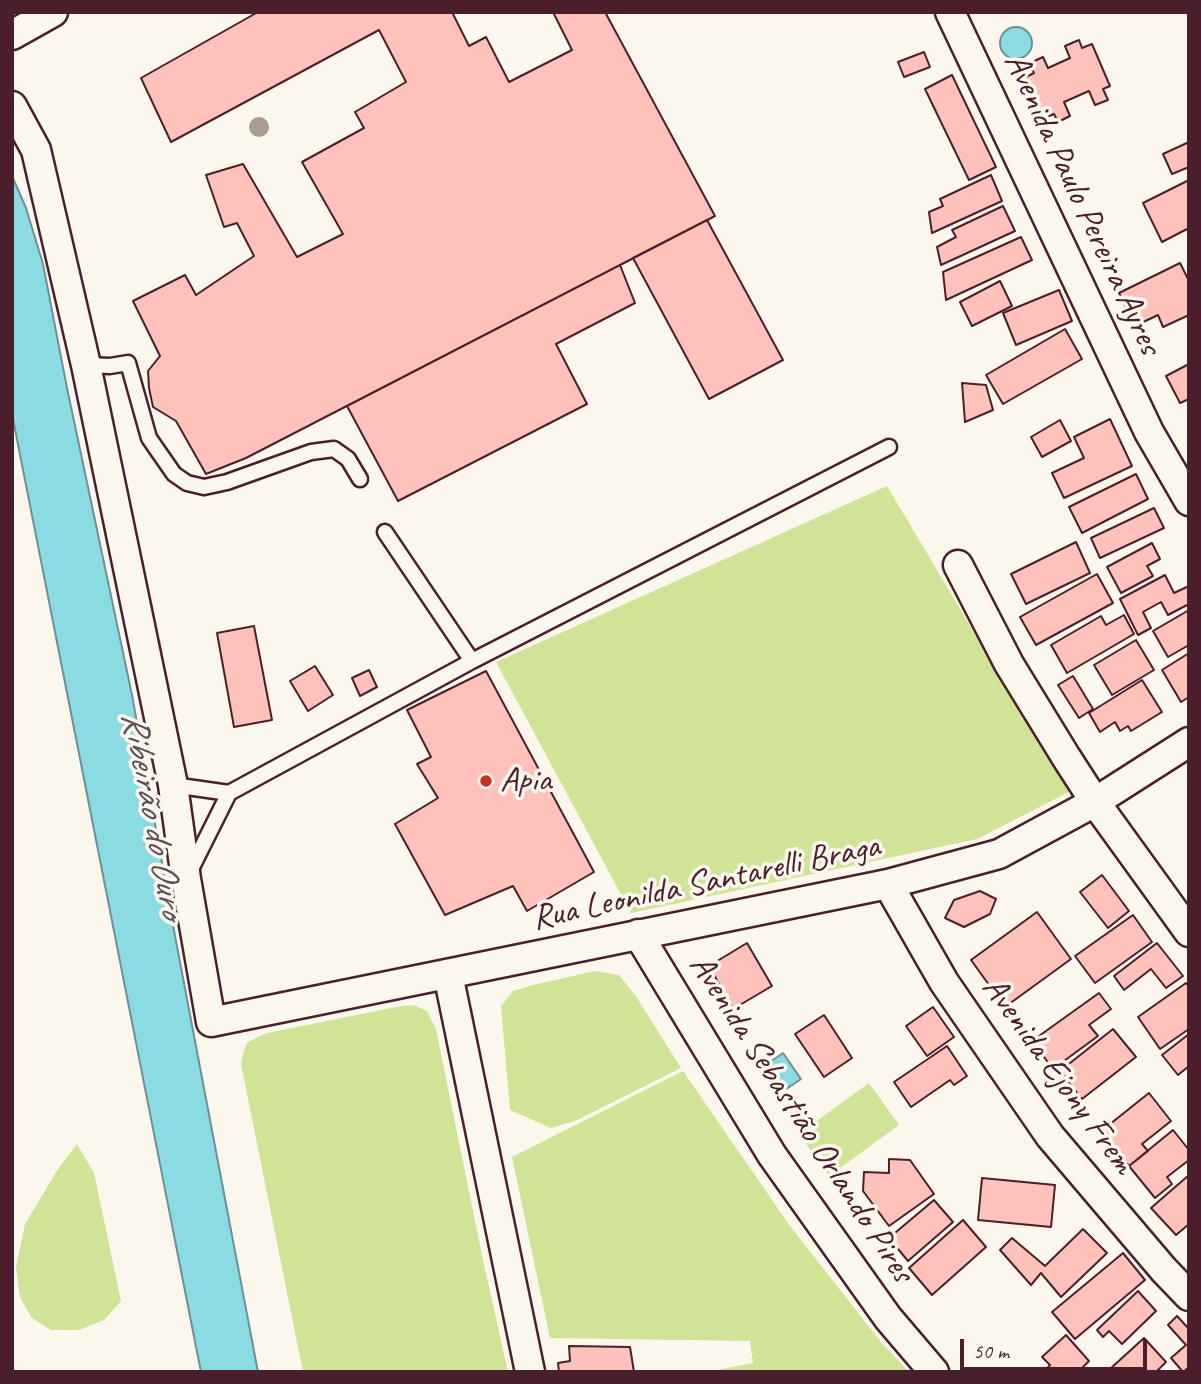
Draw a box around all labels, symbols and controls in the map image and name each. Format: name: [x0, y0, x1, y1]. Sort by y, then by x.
street label: Avenida Paulo Pereira Ayres: [994, 47, 1170, 361]
water label: Ribeirão do Ouro: [110, 709, 194, 921]
place label: Apia: [500, 760, 551, 802]
marker: Apia: [478, 773, 494, 789]
street label: Rua Leonilda Santarelli Braga: [528, 826, 884, 940]
street label: Avenida Sebastião Orlando Pires: [679, 947, 923, 1291]
street label: Avenida Ejony Frem: [972, 969, 1144, 1183]
scale bar: [963, 1324, 1150, 1368]
text: 50 m: [973, 1338, 1009, 1364]

